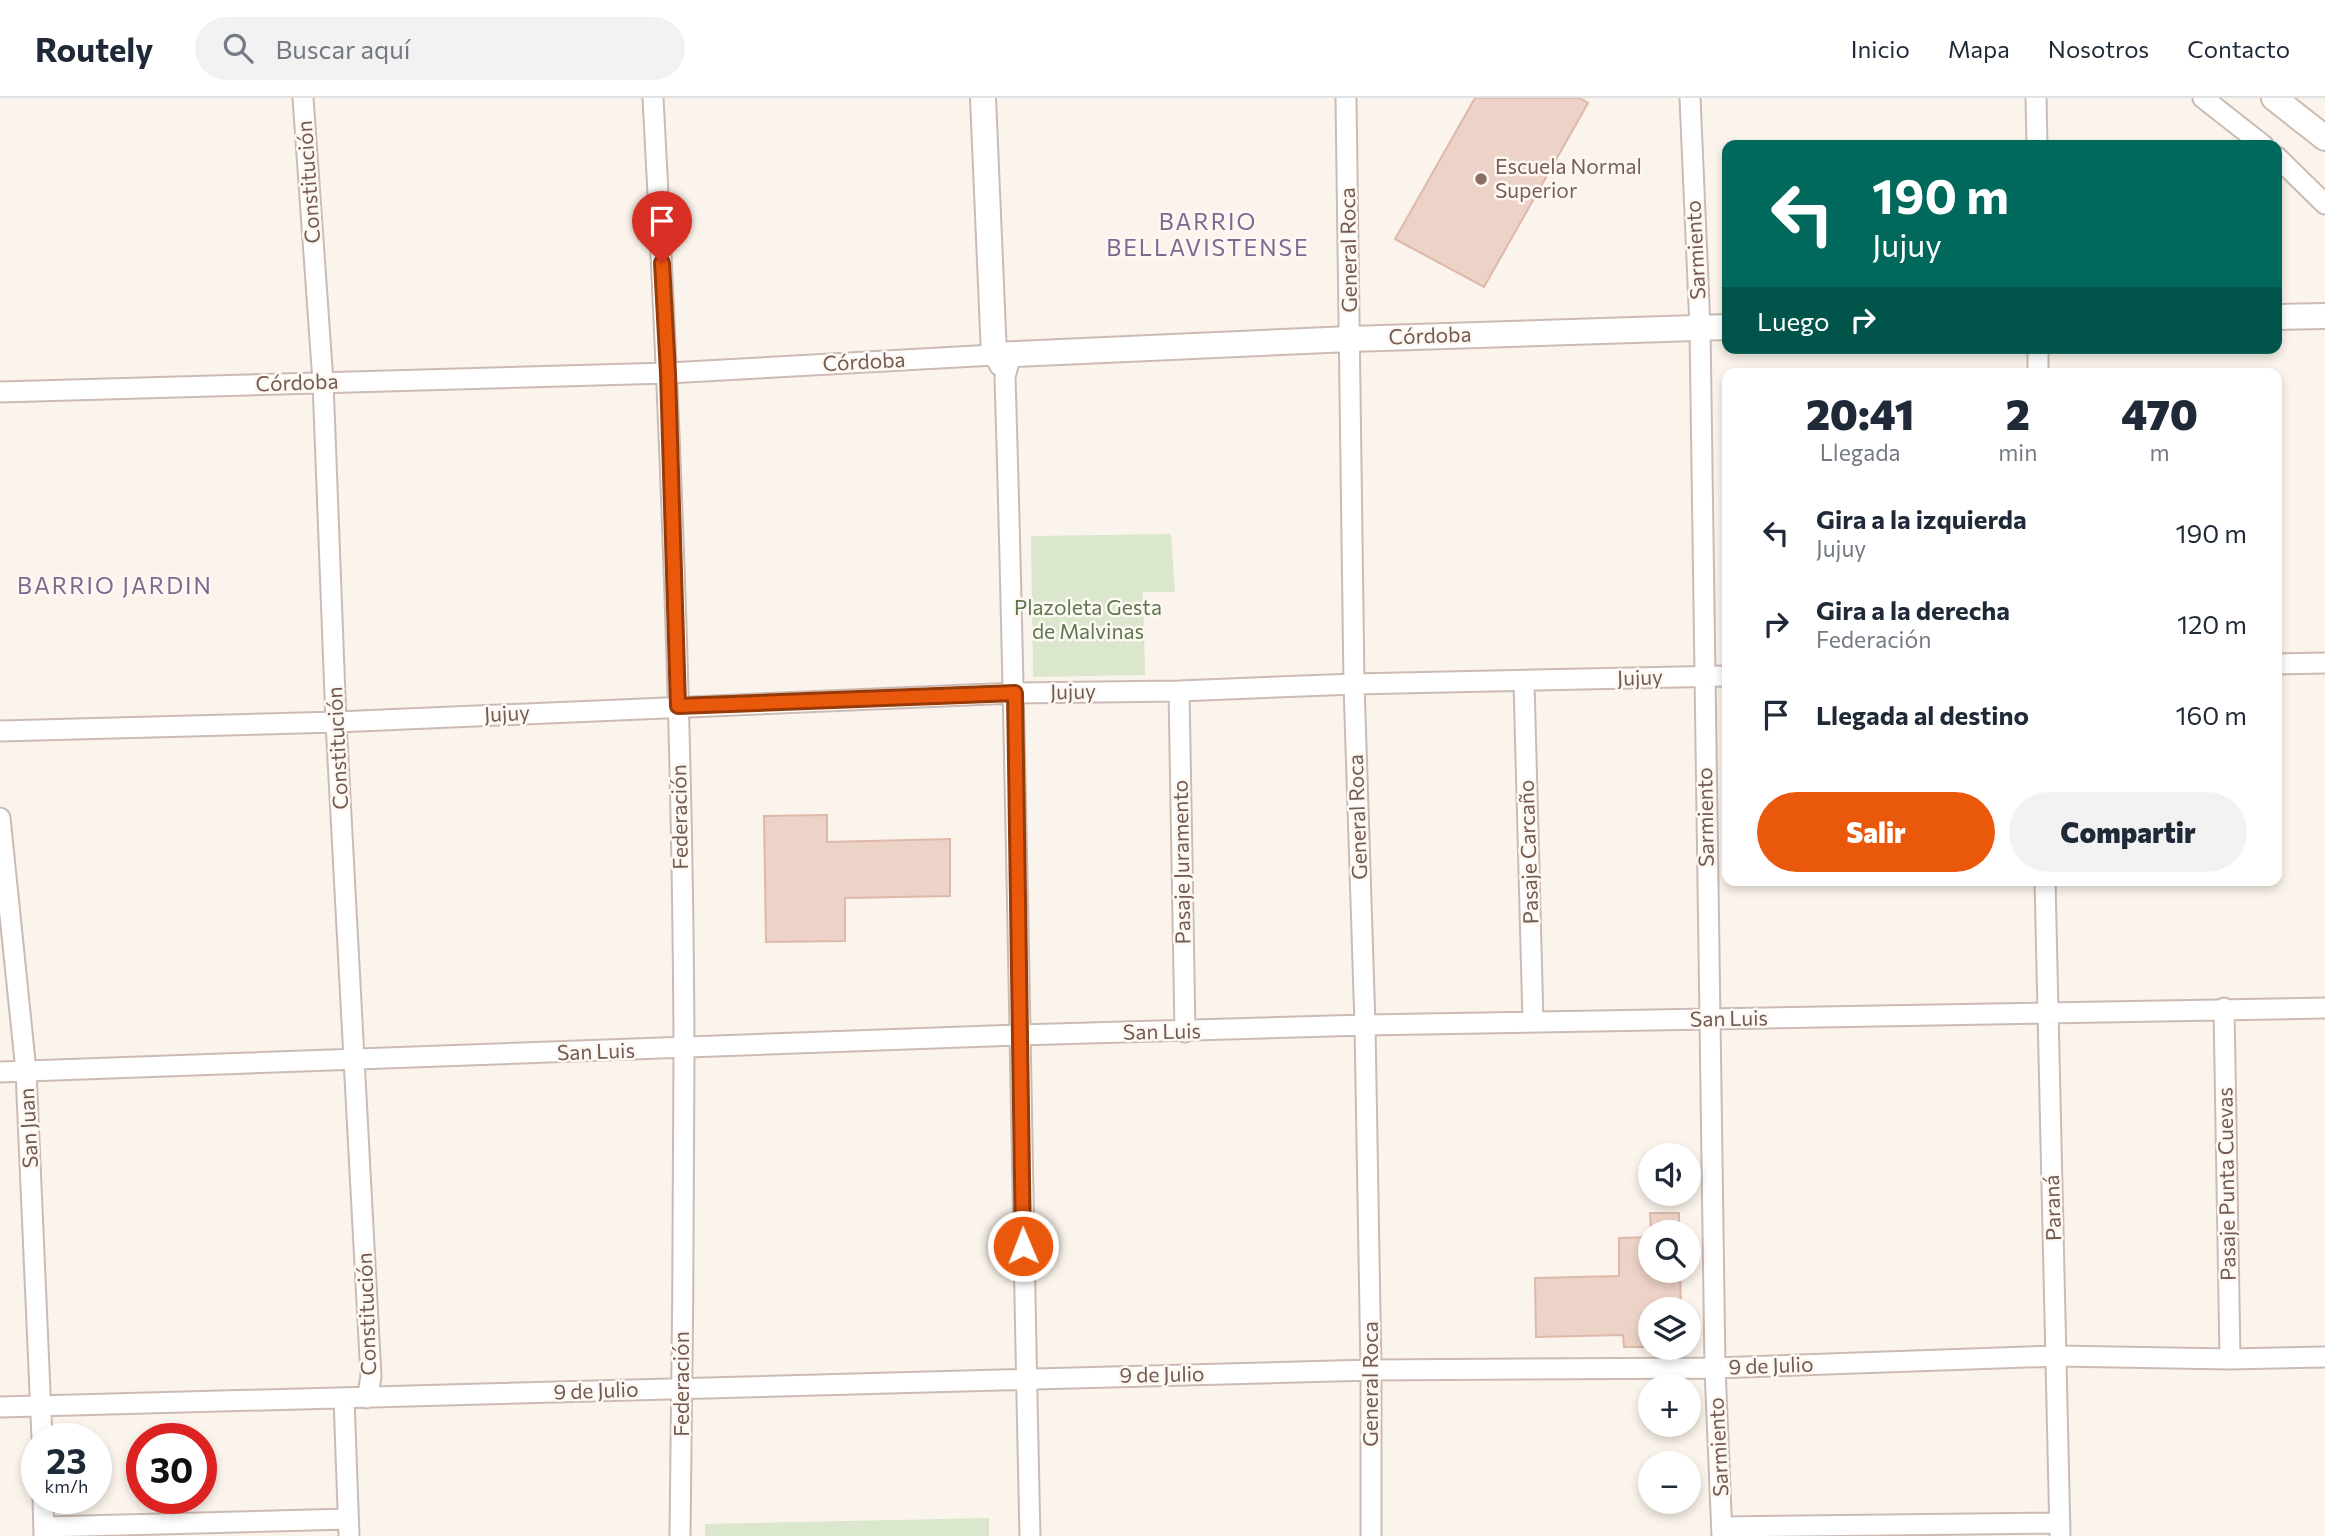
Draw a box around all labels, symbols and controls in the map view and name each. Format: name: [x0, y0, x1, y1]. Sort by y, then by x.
search box: [195, 17, 685, 80]
text: Routely: [35, 28, 153, 69]
icon: search: [219, 29, 257, 67]
text: Buscar aquí: [275, 33, 410, 64]
text: Inicio: [1851, 34, 1910, 63]
text: Mapa: [1948, 34, 2010, 63]
text: Nosotros: [2048, 34, 2149, 63]
text: Contacto: [2187, 34, 2290, 63]
street label: Constitución: [291, 120, 324, 244]
place label: Escuela Normal Superior: [1495, 153, 1642, 202]
text: 190 m: [1872, 164, 2009, 224]
icon: left: [1757, 168, 1848, 259]
marker: Escuela Normal Superior: [1473, 171, 1489, 187]
street label: General Roca: [1334, 187, 1361, 313]
pin: [632, 191, 692, 263]
street label: Sarmiento: [1679, 200, 1710, 300]
icon: arrive: [643, 202, 681, 240]
district label: BARRIO BELLAVISTENSE: [1106, 207, 1310, 261]
text: Jujuy: [1872, 224, 1942, 264]
icon: right: [1844, 301, 1882, 339]
text: Luego: [1757, 305, 1830, 336]
street label: Córdoba: [1388, 321, 1472, 348]
street label: Córdoba: [822, 346, 906, 375]
street label: Córdoba: [255, 368, 339, 395]
text: 20:41: [1806, 387, 1914, 439]
text: 2: [2006, 387, 2030, 439]
text: 470: [2121, 387, 2198, 439]
text: Llegada: [1820, 438, 1900, 466]
text: min: [1998, 438, 2037, 466]
text: m: [2150, 438, 2170, 466]
text: Gira a la izquierda: [1816, 503, 2027, 534]
icon: left: [1757, 514, 1795, 552]
text: 190 m: [2175, 517, 2247, 548]
text: Jujuy: [1816, 534, 1866, 562]
district label: BARRIO JARDIN: [17, 571, 213, 599]
park label: Plazoleta Gesta de Malvinas: [1014, 594, 1162, 643]
text: Gira a la derecha: [1816, 594, 2010, 625]
icon: right: [1757, 605, 1795, 643]
text: 120 m: [2177, 608, 2247, 639]
text: Federación: [1816, 625, 1931, 653]
street label: Jujuy: [1617, 663, 1663, 690]
street label: Jujuy: [1050, 678, 1096, 703]
street label: Constitución: [321, 686, 352, 810]
icon: arrive: [1757, 696, 1795, 734]
street label: Jujuy: [483, 699, 531, 726]
text: Llegada al destino: [1816, 699, 2029, 730]
text: 160 m: [2175, 699, 2247, 730]
street label: General Roca: [1342, 754, 1371, 880]
street label: Federación: [665, 764, 692, 870]
street label: Sarmiento: [1691, 767, 1718, 867]
street label: Pasaje Carcaño: [1512, 779, 1543, 925]
street label: Pasaje Juramento: [1167, 780, 1194, 945]
button: Salir: [1757, 792, 1995, 872]
button: Compartir: [2009, 792, 2247, 872]
street label: San Luis: [1690, 1004, 1768, 1031]
street label: San Luis: [1123, 1017, 1201, 1044]
street label: San Luis: [557, 1037, 635, 1064]
street label: San Juan: [13, 1087, 42, 1169]
street label: Pasaje Punta Cuevas: [2211, 1087, 2240, 1281]
map controls: [1638, 1143, 1701, 1514]
button: sound: [1638, 1143, 1701, 1206]
street label: Paraná: [2038, 1175, 2065, 1242]
position arrow: [986, 1209, 1060, 1283]
button: search: [1638, 1220, 1701, 1283]
street label: Constitución: [351, 1252, 380, 1376]
button: layers: [1638, 1297, 1701, 1360]
street label: General Roca: [1357, 1321, 1382, 1447]
street label: Federación: [668, 1331, 693, 1437]
street label: 9 de Julio: [1728, 1351, 1814, 1378]
street label: 9 de Julio: [1119, 1360, 1205, 1387]
button: +: [1638, 1374, 1701, 1437]
street label: 9 de Julio: [553, 1376, 639, 1403]
street label: Sarmiento: [1702, 1397, 1733, 1497]
speed limit sign: 30: [126, 1423, 217, 1514]
text: 23: [46, 1438, 87, 1481]
button: −: [1638, 1451, 1701, 1514]
text: km/h: [45, 1475, 88, 1497]

